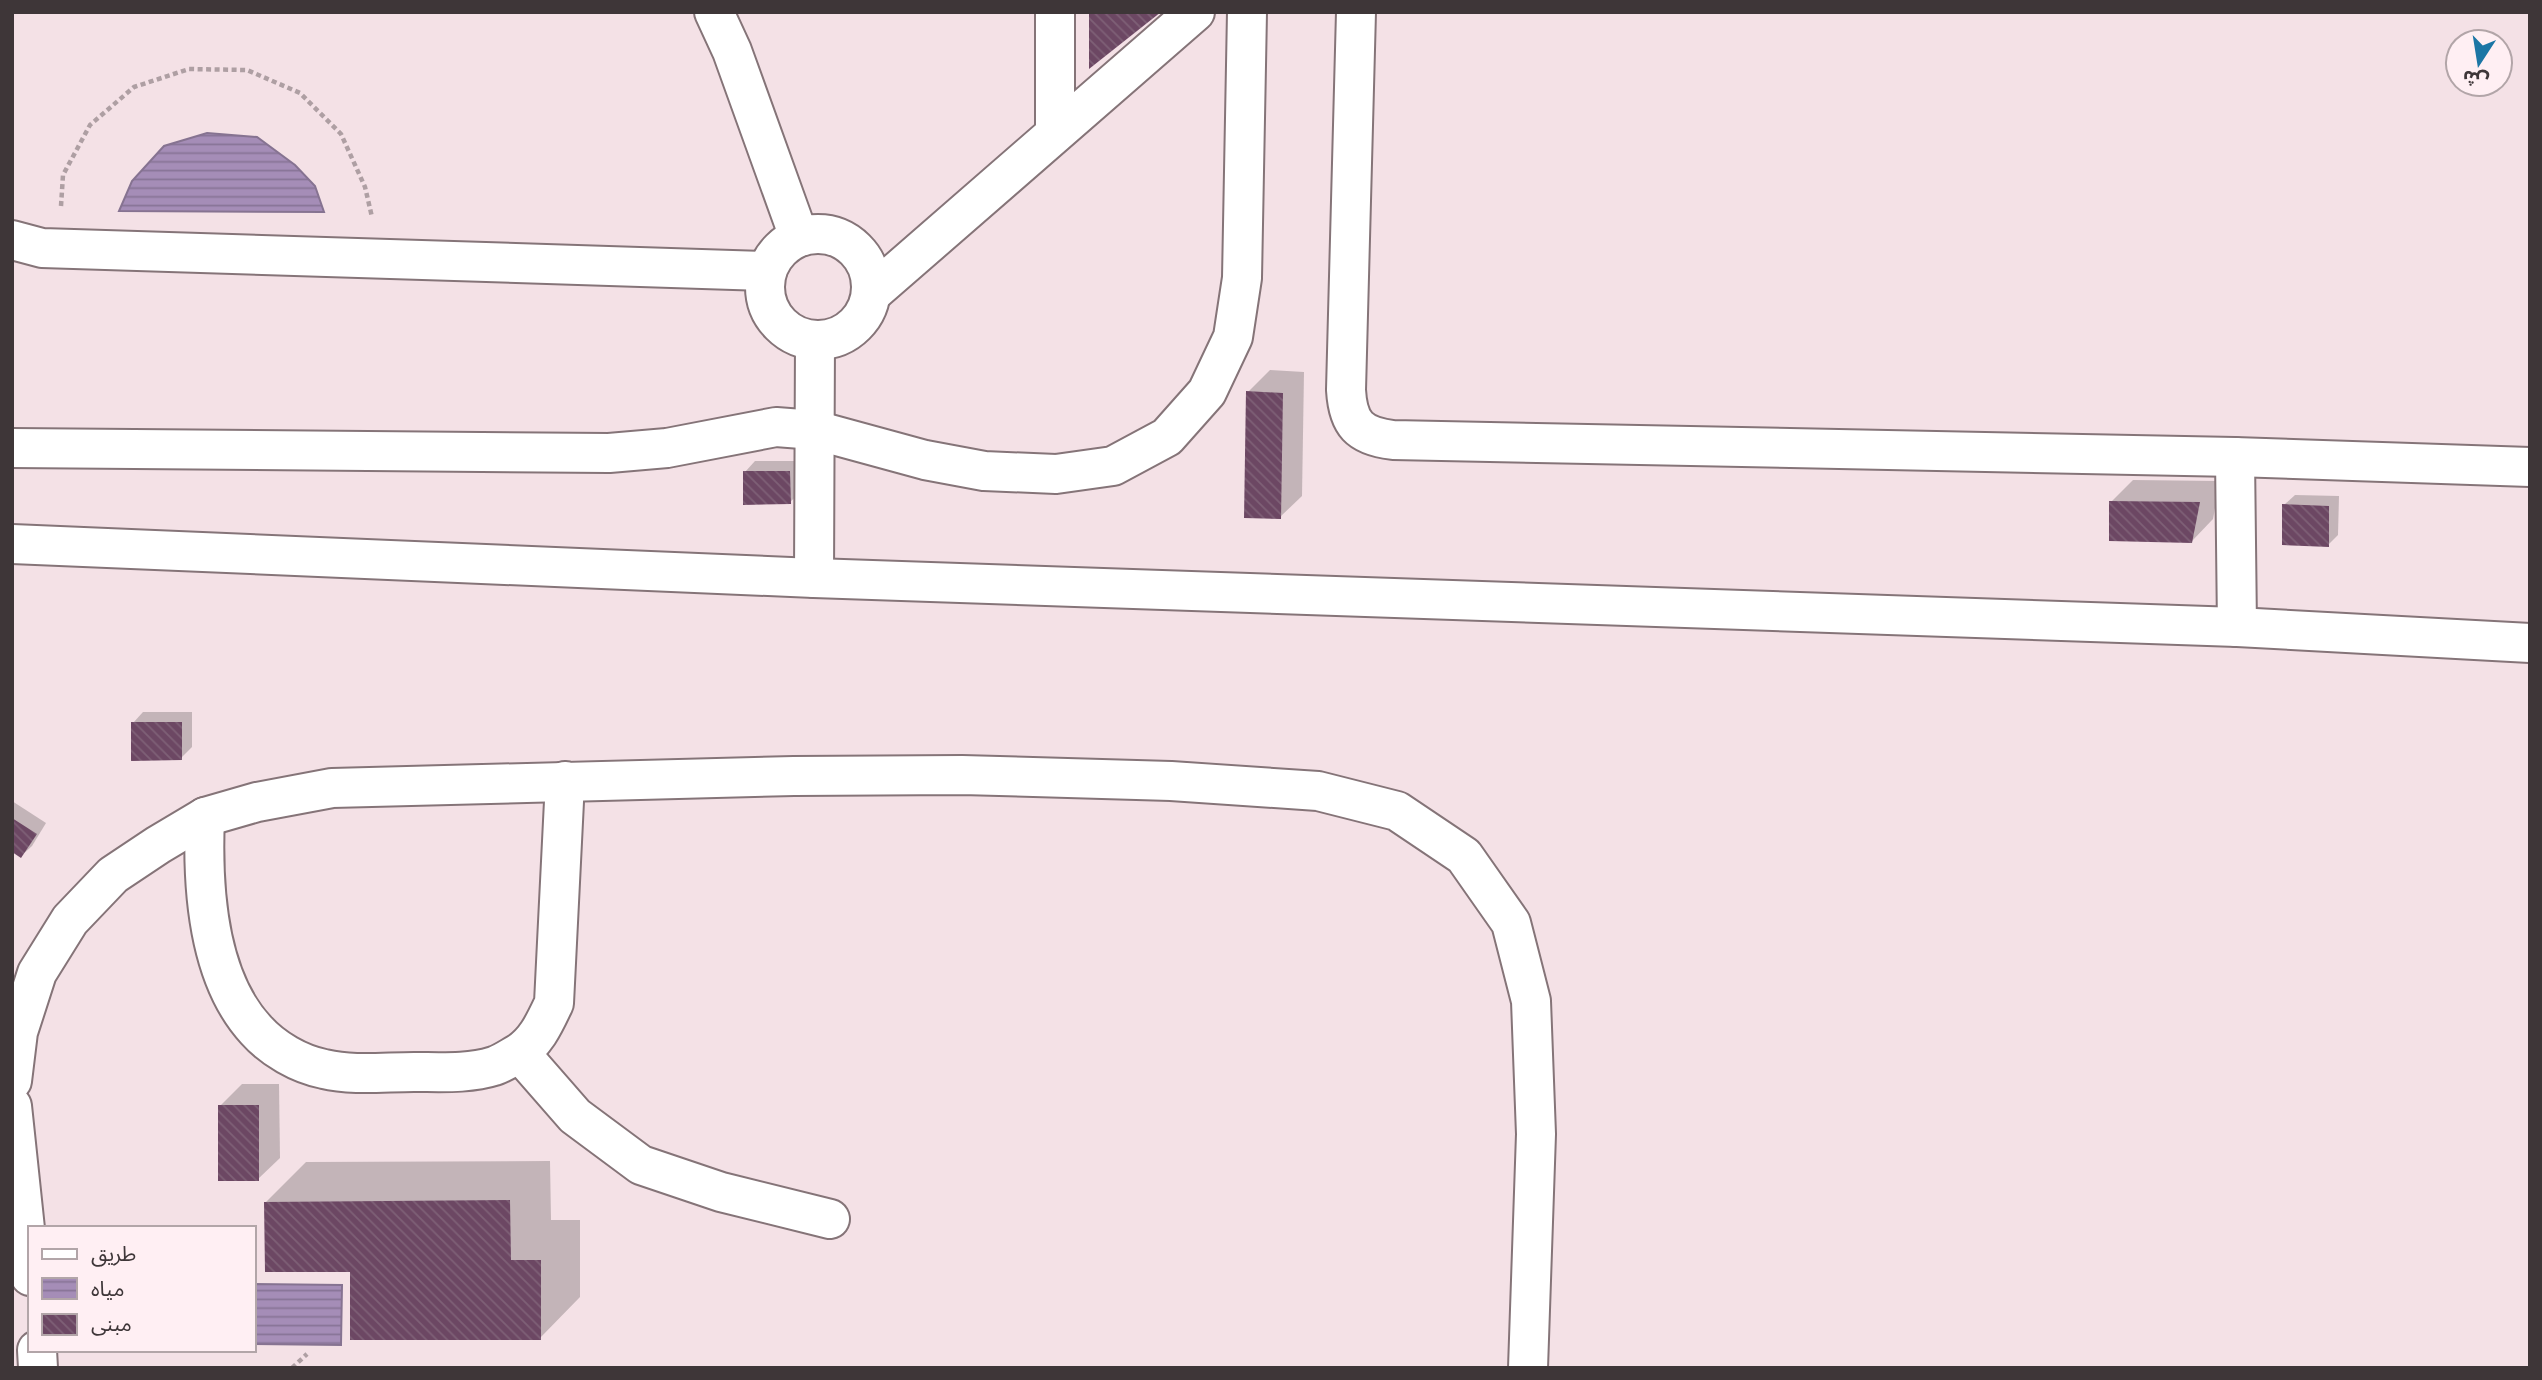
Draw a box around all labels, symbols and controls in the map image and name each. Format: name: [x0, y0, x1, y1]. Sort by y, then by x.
north arrow: [2444, 28, 2514, 98]
text: ش: [2460, 64, 2491, 94]
legend: [28, 1226, 256, 1352]
text: طريق: [91, 1240, 136, 1267]
text: مياه: [91, 1275, 124, 1302]
text: مبنى: [91, 1310, 132, 1337]

